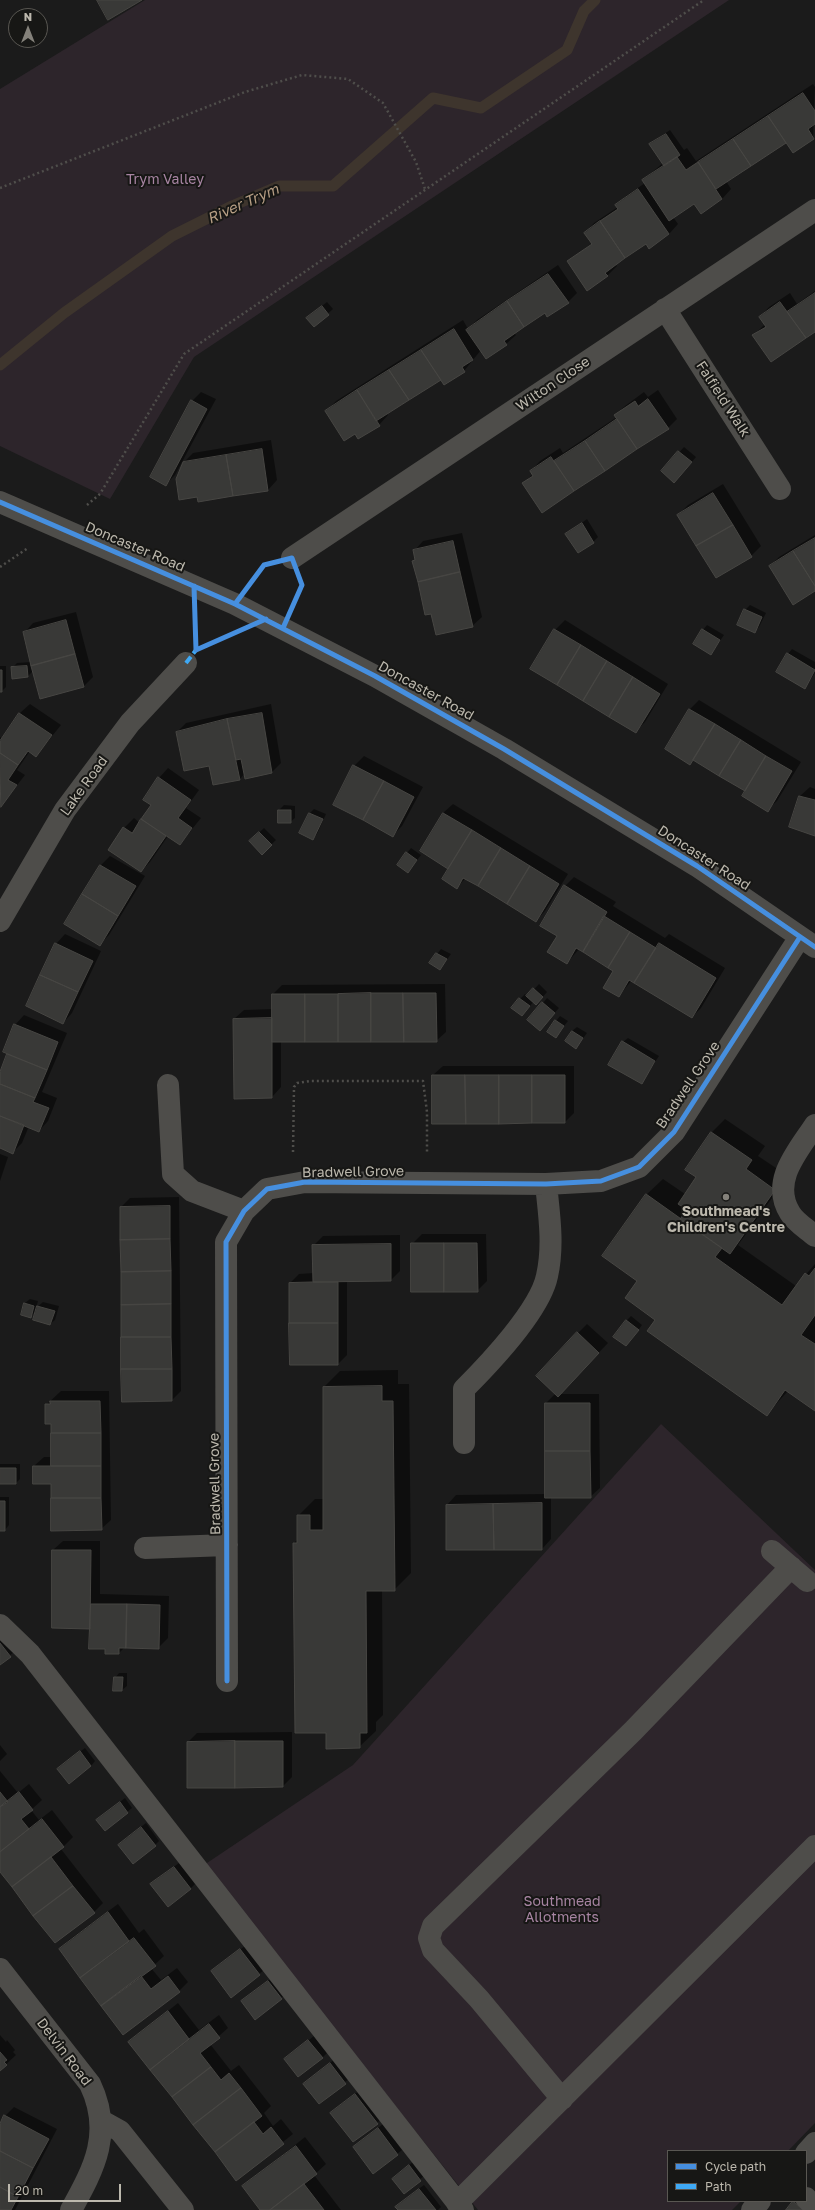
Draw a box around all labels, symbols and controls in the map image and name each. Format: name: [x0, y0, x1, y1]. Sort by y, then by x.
north arrow: [8, 8, 48, 48]
text: N: [24, 10, 32, 23]
park label: Trym Valley: [126, 172, 204, 188]
water label: River Trym: [204, 180, 282, 228]
street label: Wilton Close: [513, 353, 593, 415]
street label: Falfield Walk: [692, 358, 754, 440]
street label: Doncaster Road: [83, 518, 187, 576]
street label: Doncaster Road: [375, 658, 477, 724]
street label: Lake Road: [57, 753, 111, 819]
street label: Doncaster Road: [655, 822, 753, 894]
street label: Bradwell Grove: [653, 1038, 723, 1132]
street label: Bradwell Grove: [302, 1163, 404, 1181]
marker: Southmead's Children's Centre: [721, 1192, 731, 1202]
place label: Southmead's Children's Centre: [667, 1204, 785, 1236]
street label: Bradwell Grove: [206, 1433, 224, 1535]
park label: Southmead Allotments: [523, 1894, 601, 1926]
street label: Delvin Road: [33, 2015, 95, 2089]
legend: [667, 2150, 807, 2202]
text: Cycle path: [705, 2159, 766, 2174]
scale bar: [10, 2176, 123, 2202]
text: Path: [705, 2179, 732, 2194]
text: 20 m: [15, 2183, 43, 2198]

